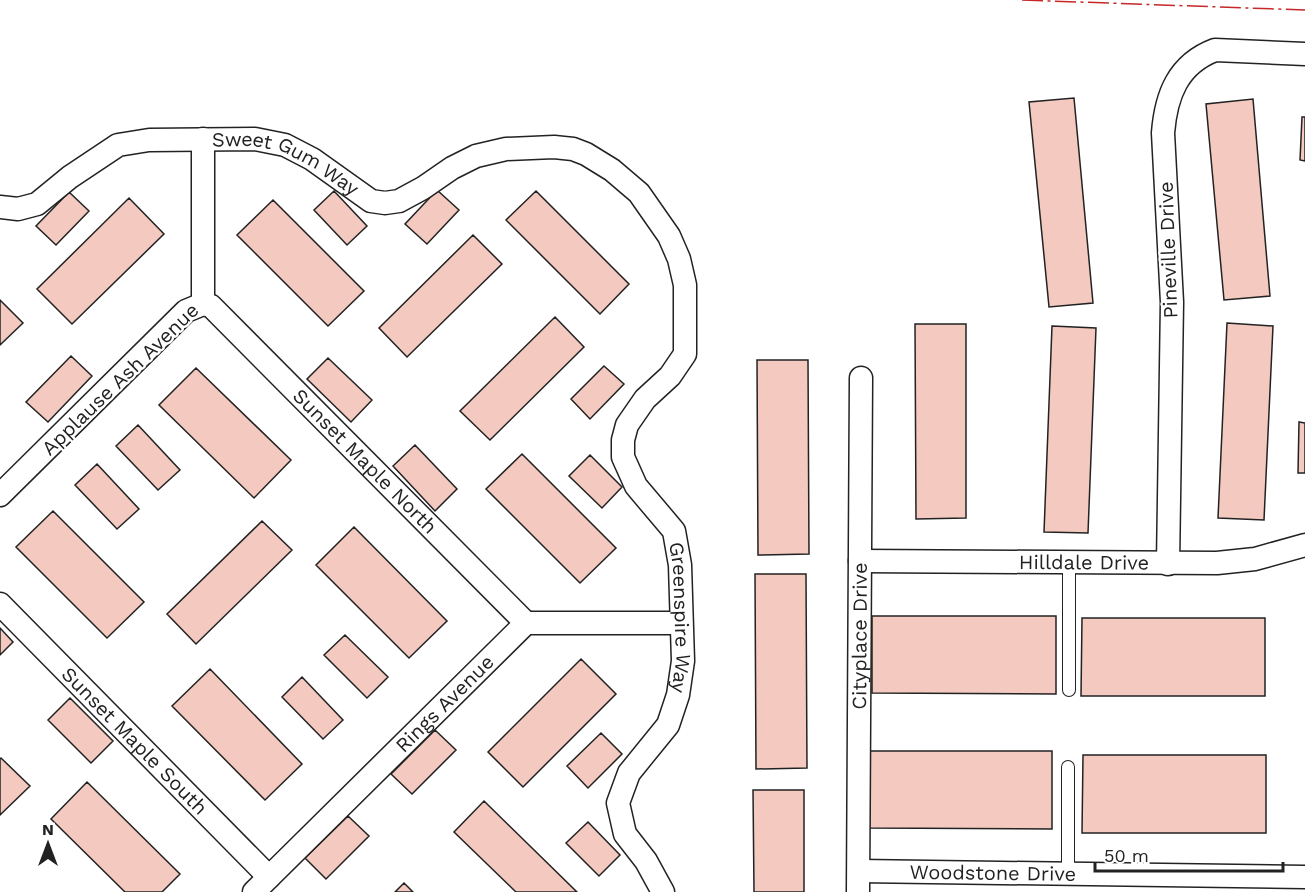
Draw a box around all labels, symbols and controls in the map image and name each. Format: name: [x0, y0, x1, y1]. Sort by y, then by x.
street label: Sweet Gum Way: [212, 127, 364, 201]
street label: Pineville Drive: [1154, 181, 1182, 319]
street label: Applause Ash Avenue: [37, 298, 203, 460]
street label: Sunset Maple North: [288, 384, 442, 539]
street label: Greenspire Way: [664, 540, 696, 695]
street label: Hilldale Drive: [1019, 550, 1149, 575]
street label: Cityplace Drive: [847, 562, 872, 710]
street label: Rings Avenue: [390, 650, 499, 757]
street label: Sunset Maple South: [57, 662, 213, 820]
north arrow: [18, 814, 78, 874]
text: N: [42, 820, 54, 839]
scale bar: [1095, 835, 1282, 873]
text: 50 m: [1104, 845, 1149, 866]
street label: Woodstone Drive: [910, 860, 1076, 886]

